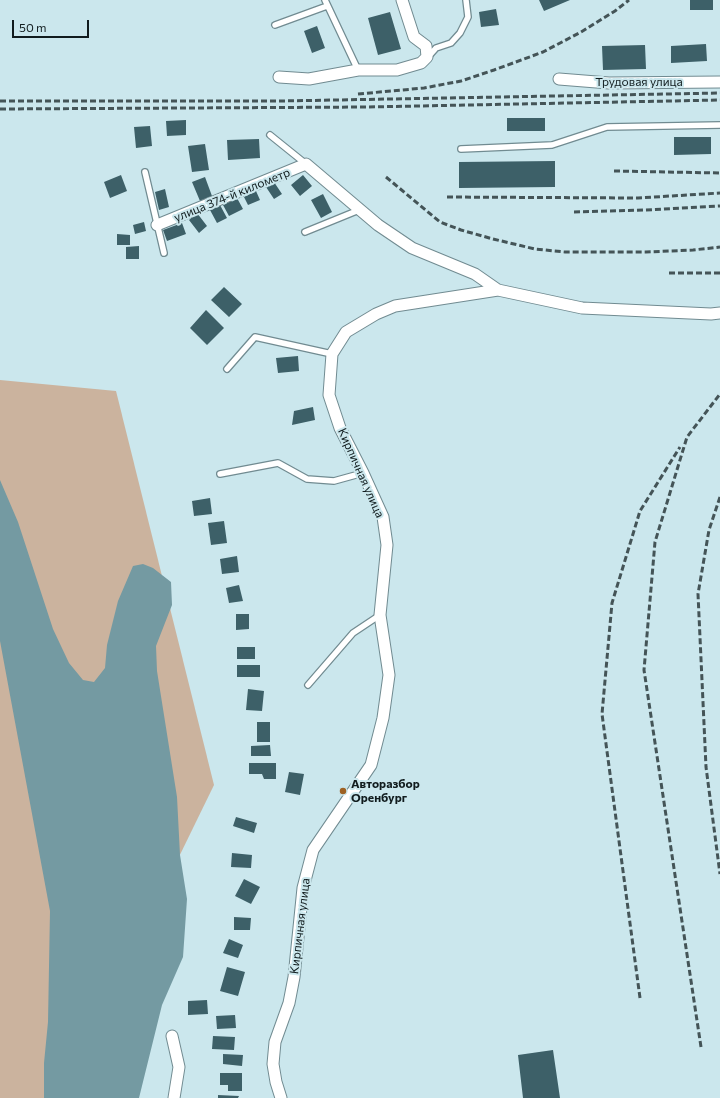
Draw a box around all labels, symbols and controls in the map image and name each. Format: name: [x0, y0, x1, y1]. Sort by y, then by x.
scale bar: [14, 12, 91, 38]
text: 50 m: [19, 20, 47, 34]
street label: Трудовая улица: [595, 75, 683, 89]
street label: улица 374-й километр: [172, 165, 292, 225]
street label: Кирпичная улица: [335, 426, 387, 520]
place label: Авторазбор Оренбург: [351, 777, 420, 805]
marker: Авторазбор Оренбург: [338, 786, 348, 796]
street label: Кирпичная улица: [287, 877, 313, 975]

